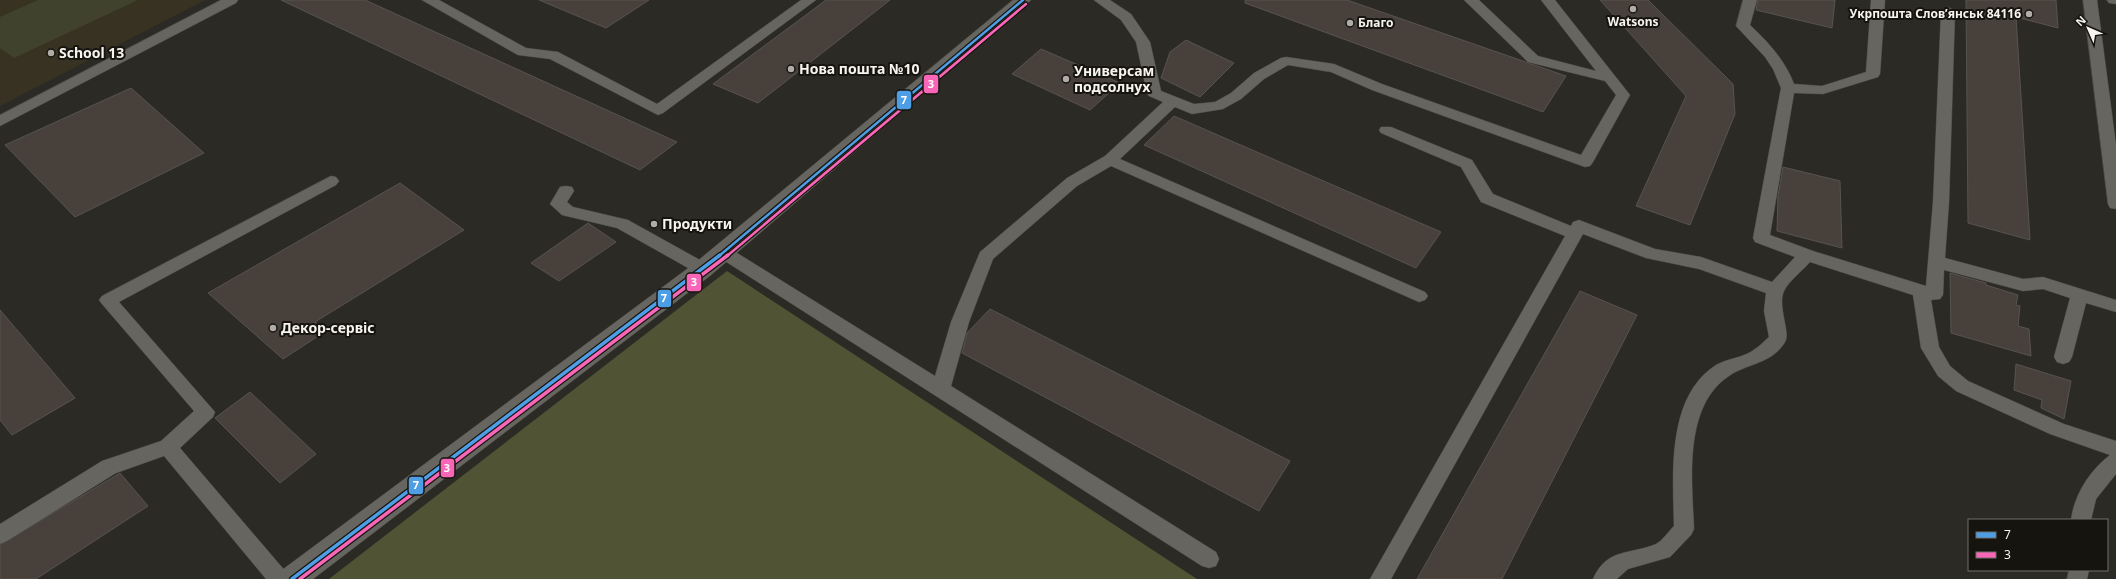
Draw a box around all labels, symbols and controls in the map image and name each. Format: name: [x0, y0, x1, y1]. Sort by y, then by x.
marker: Watsons: [1628, 4, 1638, 14]
place label: Укрпошта Слов’янськ 84116: [1850, 5, 2021, 22]
north arrow: [2068, 8, 2108, 48]
marker: Укрпошта Слов’янськ 84116: [2024, 9, 2034, 19]
text: N: [2072, 12, 2089, 29]
place label: Watsons: [1607, 13, 1659, 30]
place label: Благо: [1358, 14, 1393, 31]
marker: Благо: [1345, 18, 1355, 28]
place label: School 13: [59, 43, 124, 62]
marker: School 13: [46, 48, 56, 58]
place label: Нова пошта №10: [799, 59, 919, 78]
place label: Универсам подсолнух: [1074, 61, 1154, 96]
marker: Нова пошта №10: [786, 64, 796, 74]
line badge: 3: [923, 74, 939, 94]
marker: Универсам подсолнух: [1061, 74, 1071, 84]
text: 3: [928, 76, 934, 91]
line badge: 7: [896, 90, 912, 110]
text: 7: [901, 92, 907, 107]
place label: Продукти: [662, 214, 732, 233]
marker: Продукти: [649, 219, 659, 229]
line badge: 3: [686, 273, 702, 292]
text: 3: [691, 274, 697, 289]
line badge: 7: [657, 289, 672, 308]
text: 7: [661, 290, 667, 305]
place label: Декор-сервіс: [281, 318, 375, 337]
marker: Декор-сервіс: [268, 323, 278, 333]
line badge: 3: [440, 458, 455, 478]
text: 3: [444, 460, 450, 475]
line badge: 7: [408, 476, 424, 495]
text: 7: [413, 477, 419, 492]
legend: [1968, 519, 2108, 571]
text: 7: [2004, 526, 2011, 543]
text: 3: [2004, 546, 2011, 563]

